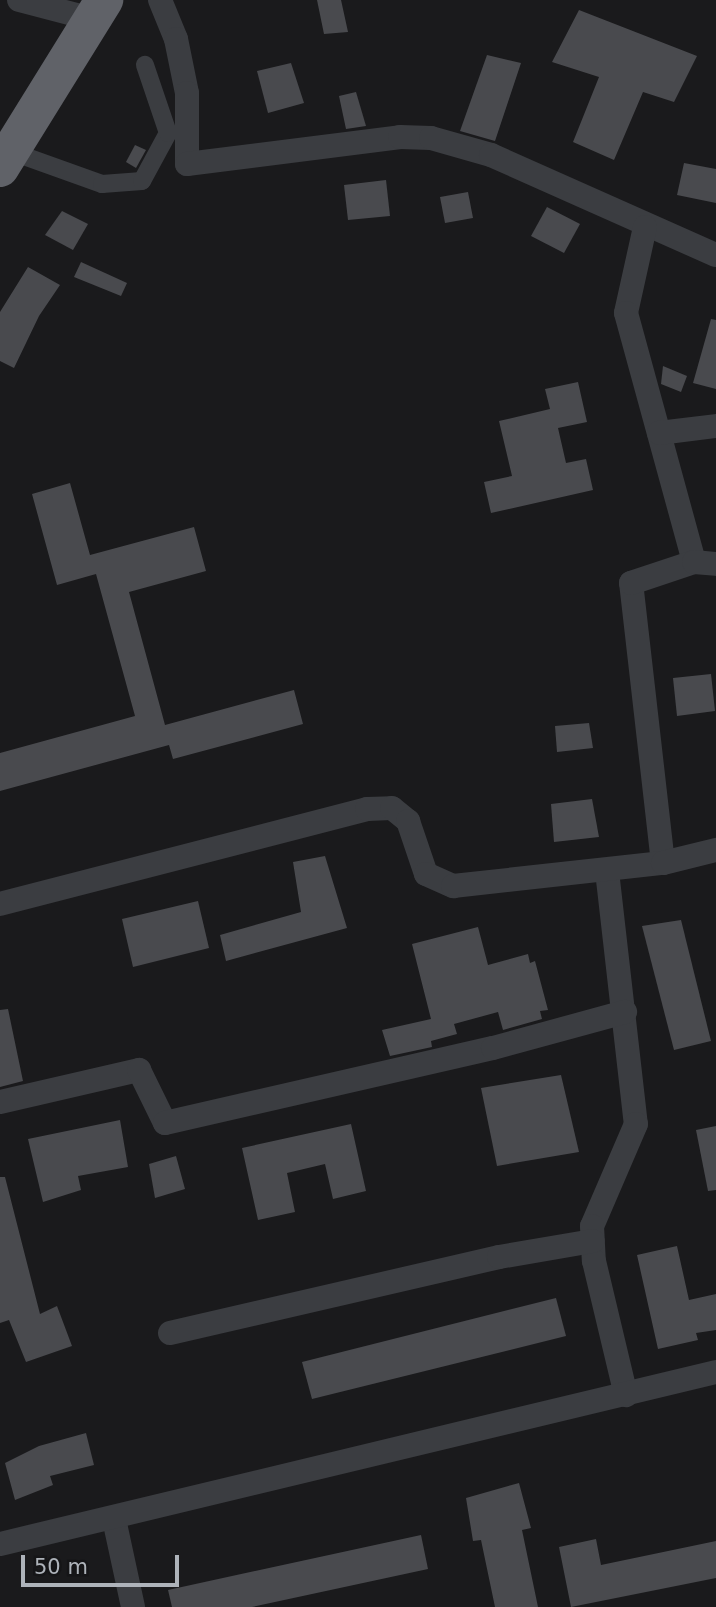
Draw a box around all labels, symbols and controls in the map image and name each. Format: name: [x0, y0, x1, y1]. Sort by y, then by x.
scale bar: [24, 1540, 182, 1584]
text: 50 m: [34, 1555, 88, 1579]

